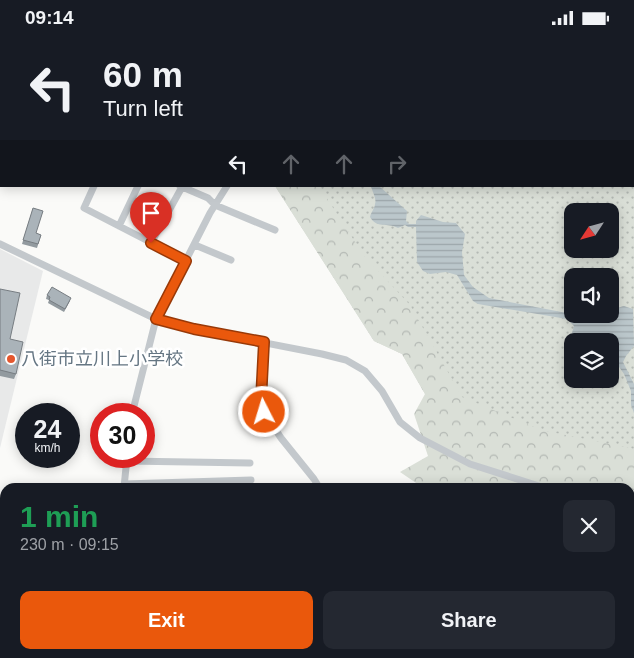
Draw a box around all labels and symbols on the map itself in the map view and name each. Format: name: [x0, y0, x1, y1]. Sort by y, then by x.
pin: [130, 192, 172, 243]
north arrow: [564, 203, 619, 257]
place label: 八街市立川上小学校: [21, 349, 183, 369]
marker: 八街市立川上小学校: [5, 353, 17, 365]
position arrow: [237, 385, 289, 437]
speed limit sign: 30: [90, 403, 155, 468]

